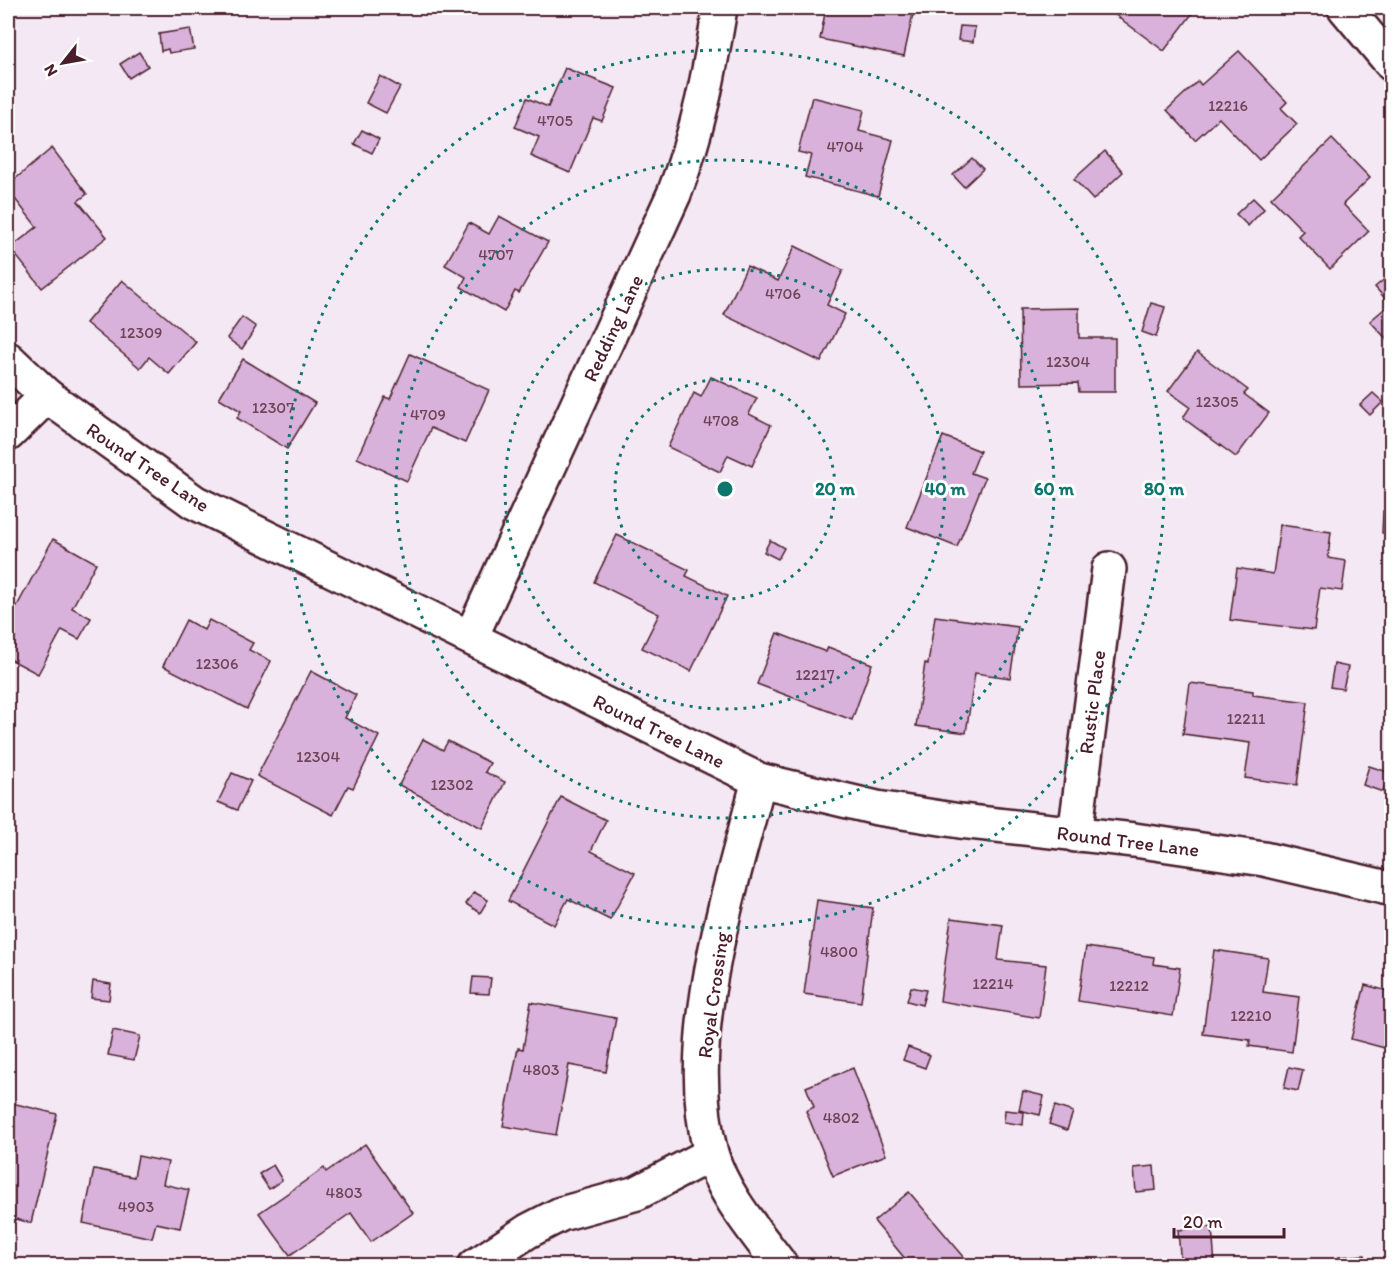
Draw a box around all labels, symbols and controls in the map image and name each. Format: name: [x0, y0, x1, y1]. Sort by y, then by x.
north arrow: [33, 33, 93, 93]
text: N: [40, 61, 61, 80]
house number: 12216: [1208, 96, 1248, 115]
house number: 4705: [537, 111, 573, 130]
house number: 4704: [826, 137, 864, 156]
house number: 4707: [478, 245, 514, 264]
street label: Redding Lane: [578, 271, 648, 385]
house number: 4706: [765, 284, 801, 303]
house number: 12309: [120, 323, 162, 342]
house number: 12304: [1046, 352, 1090, 371]
house number: 12305: [1196, 392, 1238, 411]
house number: 12307: [252, 398, 294, 417]
house number: 4709: [410, 405, 446, 424]
house number: 4708: [703, 411, 739, 430]
street label: Round Tree Lane: [82, 417, 214, 517]
text: 20 m: [815, 478, 856, 500]
text: 40 m: [924, 478, 966, 500]
text: 60 m: [1034, 478, 1075, 500]
text: 80 m: [1144, 478, 1185, 500]
centre of rings: [715, 479, 735, 499]
street label: Rustic Place: [1074, 649, 1110, 755]
house number: 12306: [196, 654, 238, 673]
house number: 12217: [795, 665, 835, 684]
street label: Round Tree Lane: [589, 689, 729, 773]
house number: 12211: [1226, 709, 1266, 728]
house number: 12304: [296, 747, 340, 766]
house number: 12302: [431, 775, 474, 794]
street label: Round Tree Lane: [1055, 820, 1201, 862]
street label: Royal Crossing: [692, 930, 734, 1060]
house number: 4800: [820, 942, 858, 961]
house number: 12214: [972, 974, 1014, 993]
house number: 12212: [1109, 976, 1150, 995]
house number: 12210: [1230, 1006, 1272, 1025]
house number: 4803: [523, 1060, 560, 1079]
house number: 4802: [823, 1108, 860, 1127]
house number: 4803: [326, 1183, 363, 1202]
house number: 4903: [118, 1197, 155, 1216]
scale bar: [1174, 1201, 1284, 1239]
text: 20 m: [1183, 1211, 1223, 1233]

